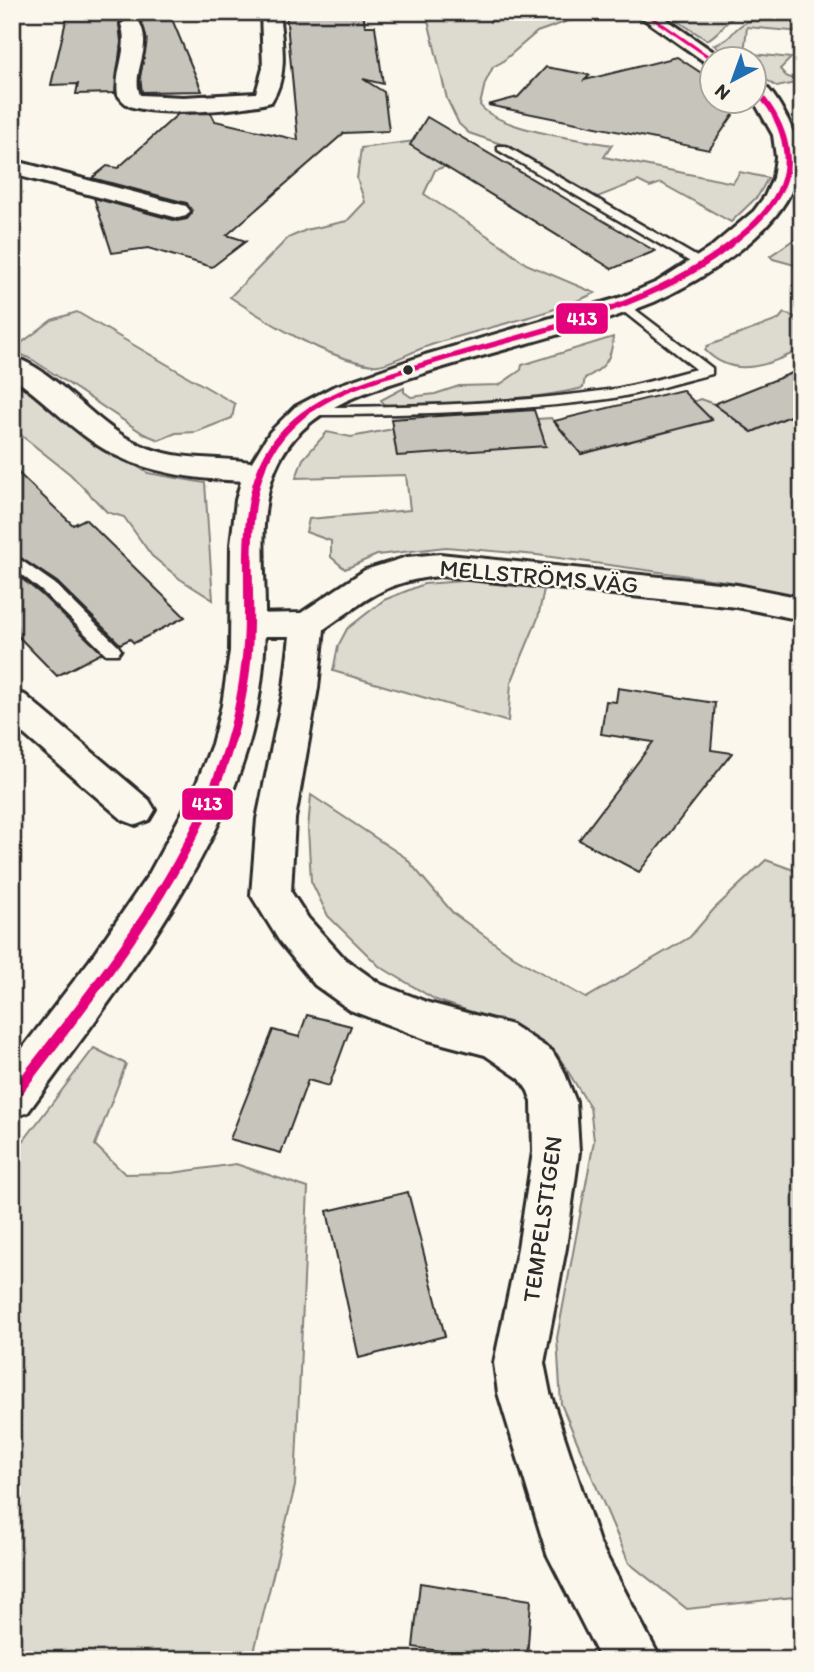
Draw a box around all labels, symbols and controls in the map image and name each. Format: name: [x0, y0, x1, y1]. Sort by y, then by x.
north arrow: [698, 46, 768, 116]
text: N: [710, 80, 735, 105]
line badge: 413: [555, 302, 609, 335]
text: 413: [567, 307, 597, 330]
unlabelled marker: [401, 363, 415, 377]
street label: MELLSTRÖMS VÄG: [439, 553, 639, 599]
line badge: 413: [181, 787, 234, 821]
text: 413: [192, 792, 222, 815]
street label: TEMPELSTIGEN: [516, 1134, 568, 1304]

